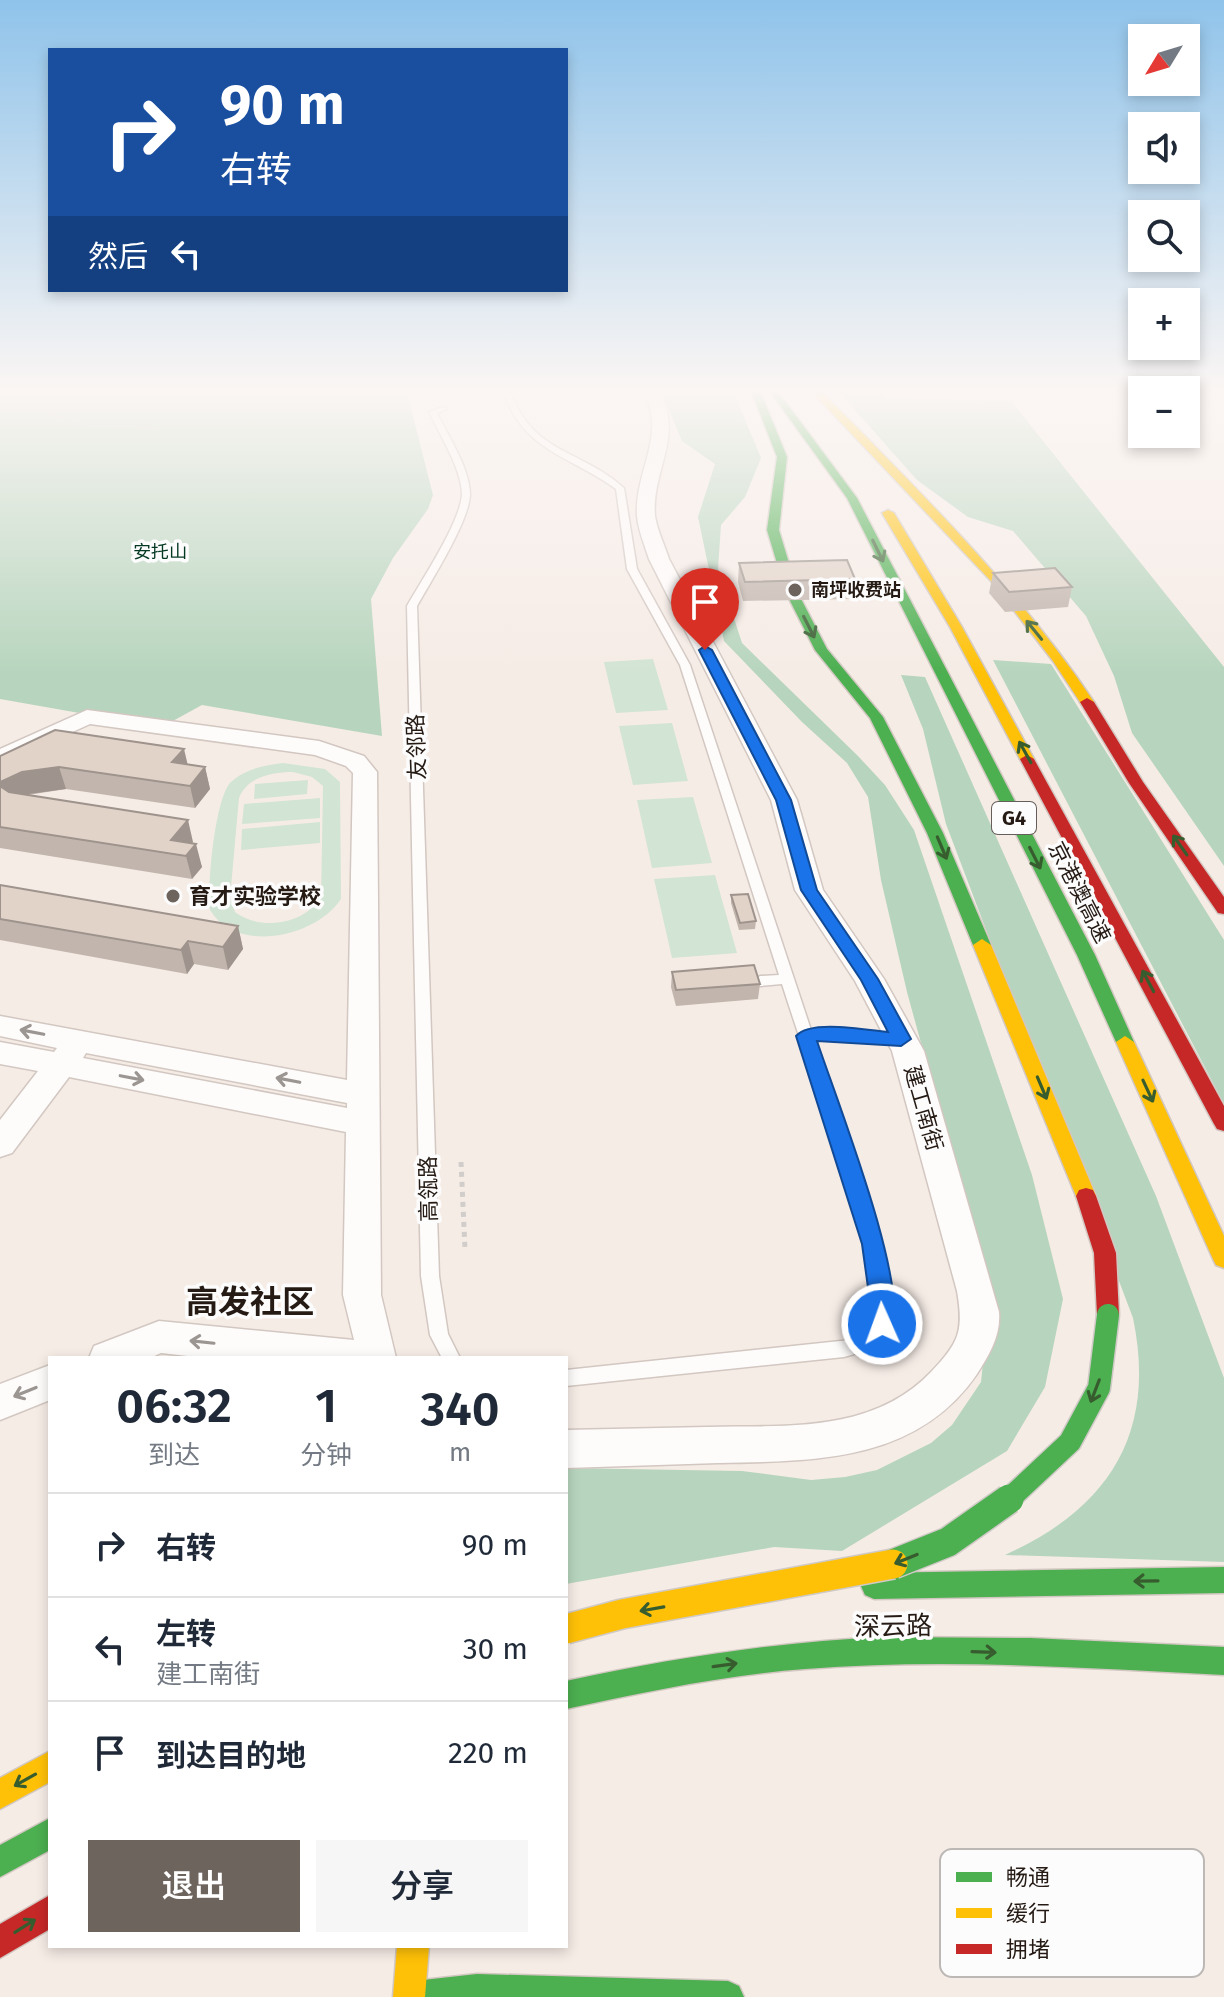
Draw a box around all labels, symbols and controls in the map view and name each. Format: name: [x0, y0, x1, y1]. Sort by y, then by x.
north arrow: [1128, 24, 1200, 96]
map controls: [1128, 24, 1200, 448]
text: 90 m: [220, 72, 345, 139]
icon: right: [88, 80, 192, 184]
button: sound: [1128, 112, 1200, 184]
text: 右转: [220, 148, 292, 192]
button: search: [1128, 200, 1200, 272]
icon: left: [164, 232, 208, 276]
text: 然后: [88, 239, 148, 275]
button: +: [1128, 288, 1200, 360]
button: −: [1128, 376, 1200, 448]
one-way arrow: [871, 539, 886, 563]
park label: 安托山: [133, 541, 187, 563]
pin: [671, 568, 739, 650]
place label: 南坪收费站: [811, 579, 901, 601]
icon: arrive: [683, 580, 727, 624]
marker: 南坪收费站: [786, 581, 804, 599]
one-way arrow: [802, 614, 818, 638]
one-way arrow: [1026, 620, 1043, 641]
street label: 友邻路: [402, 714, 431, 780]
one-way arrow: [1016, 741, 1032, 765]
road number: G4: [992, 802, 1036, 834]
one-way arrow: [936, 835, 950, 860]
one-way arrow: [1171, 835, 1188, 857]
street label: 京港澳高速: [1043, 837, 1117, 947]
one-way arrow: [1027, 845, 1043, 869]
place label: 育才实验学校: [189, 883, 321, 910]
marker: 育才实验学校: [164, 887, 182, 905]
one-way arrow: [1139, 970, 1155, 994]
one-way arrow: [20, 1024, 45, 1039]
street label: 建工南街: [898, 1062, 949, 1154]
one-way arrow: [118, 1071, 144, 1086]
one-way arrow: [275, 1072, 301, 1087]
one-way arrow: [1036, 1075, 1051, 1100]
one-way arrow: [1141, 1079, 1156, 1103]
street label: 高瓴路: [414, 1156, 443, 1222]
position arrow: [840, 1282, 924, 1366]
district label: 高发社区: [186, 1283, 314, 1321]
one-way arrow: [189, 1334, 216, 1349]
text: 06:32: [116, 1377, 232, 1435]
text: 1: [315, 1377, 337, 1435]
one-way arrow: [1087, 1378, 1101, 1403]
text: 340: [421, 1380, 500, 1438]
one-way arrow: [13, 1386, 38, 1400]
text: m: [449, 1437, 471, 1468]
text: 到达: [148, 1440, 200, 1471]
text: 分钟: [300, 1440, 352, 1471]
icon: right: [88, 1523, 132, 1567]
text: 90 m: [462, 1527, 528, 1563]
text: 右转: [156, 1530, 216, 1566]
one-way arrow: [894, 1552, 919, 1567]
one-way arrow: [1133, 1573, 1160, 1589]
one-way arrow: [639, 1602, 665, 1617]
street label: 深云路: [854, 1610, 932, 1643]
text: 左转: [156, 1616, 216, 1652]
icon: left: [88, 1627, 132, 1671]
text: 30 m: [463, 1631, 528, 1667]
one-way arrow: [970, 1645, 997, 1660]
one-way arrow: [712, 1657, 737, 1672]
text: 建工南街: [156, 1659, 260, 1690]
icon: arrive: [88, 1731, 132, 1775]
text: 220 m: [448, 1735, 528, 1771]
text: 到达目的地: [156, 1738, 306, 1774]
one-way arrow: [14, 1772, 37, 1788]
button: 退出: [88, 1840, 300, 1932]
button: 分享: [316, 1840, 528, 1932]
legend: [940, 1849, 1204, 1977]
text: 畅通: [1006, 1864, 1050, 1891]
text: 缓行: [1006, 1900, 1050, 1927]
one-way arrow: [13, 1918, 36, 1934]
text: 拥堵: [1006, 1936, 1050, 1963]

